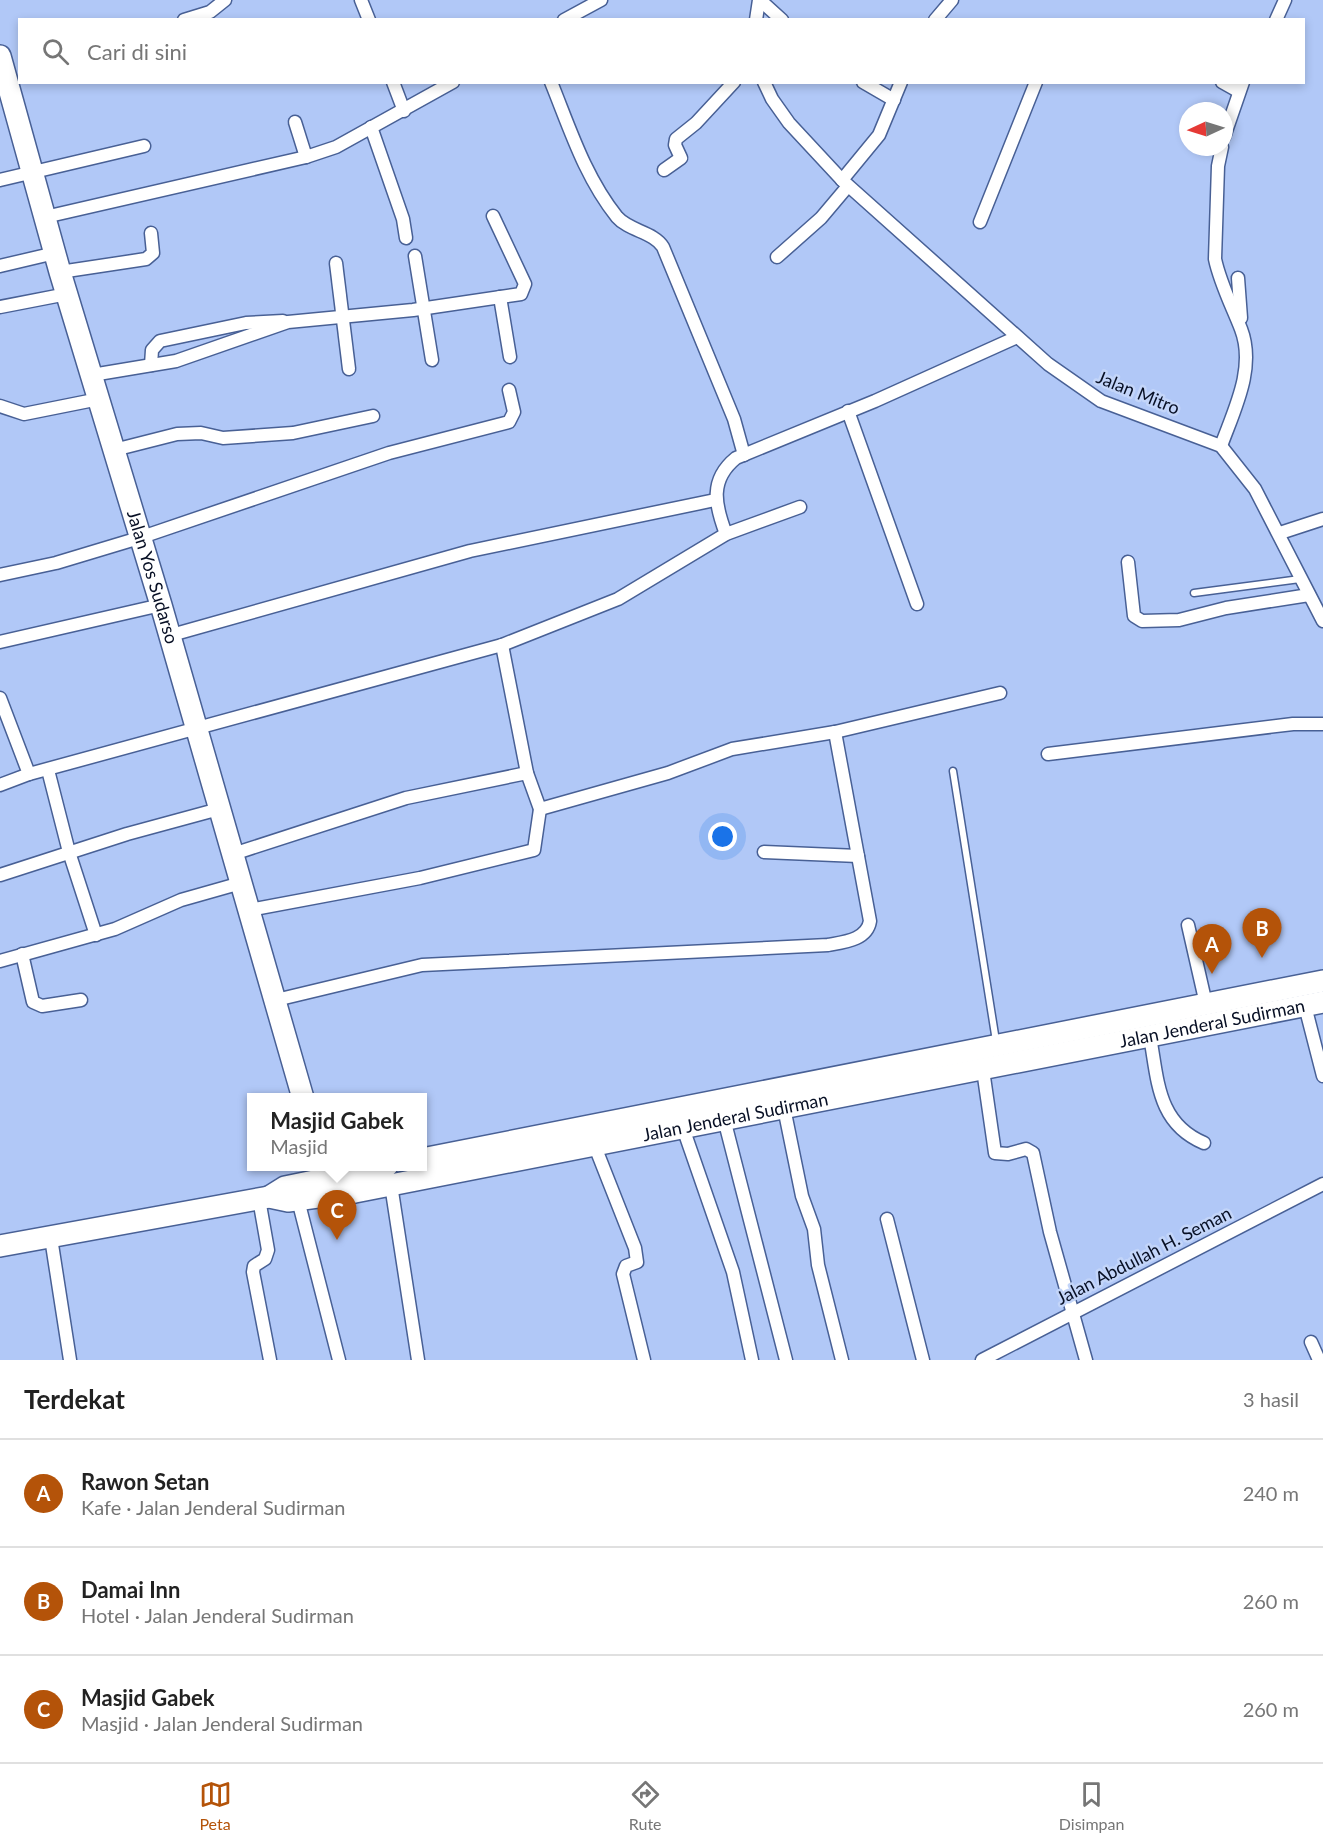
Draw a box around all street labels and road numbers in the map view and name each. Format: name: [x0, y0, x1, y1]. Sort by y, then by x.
street label: Jalan Mitro: [1094, 365, 1183, 419]
street label: Jalan Yos Sudarso: [123, 507, 184, 646]
street label: Jalan Jenderal Sudirman: [1117, 994, 1307, 1052]
street label: Jalan Jenderal Sudirman: [640, 1087, 830, 1145]
street label: Jalan Abdullah H. Seman: [1052, 1201, 1235, 1309]

